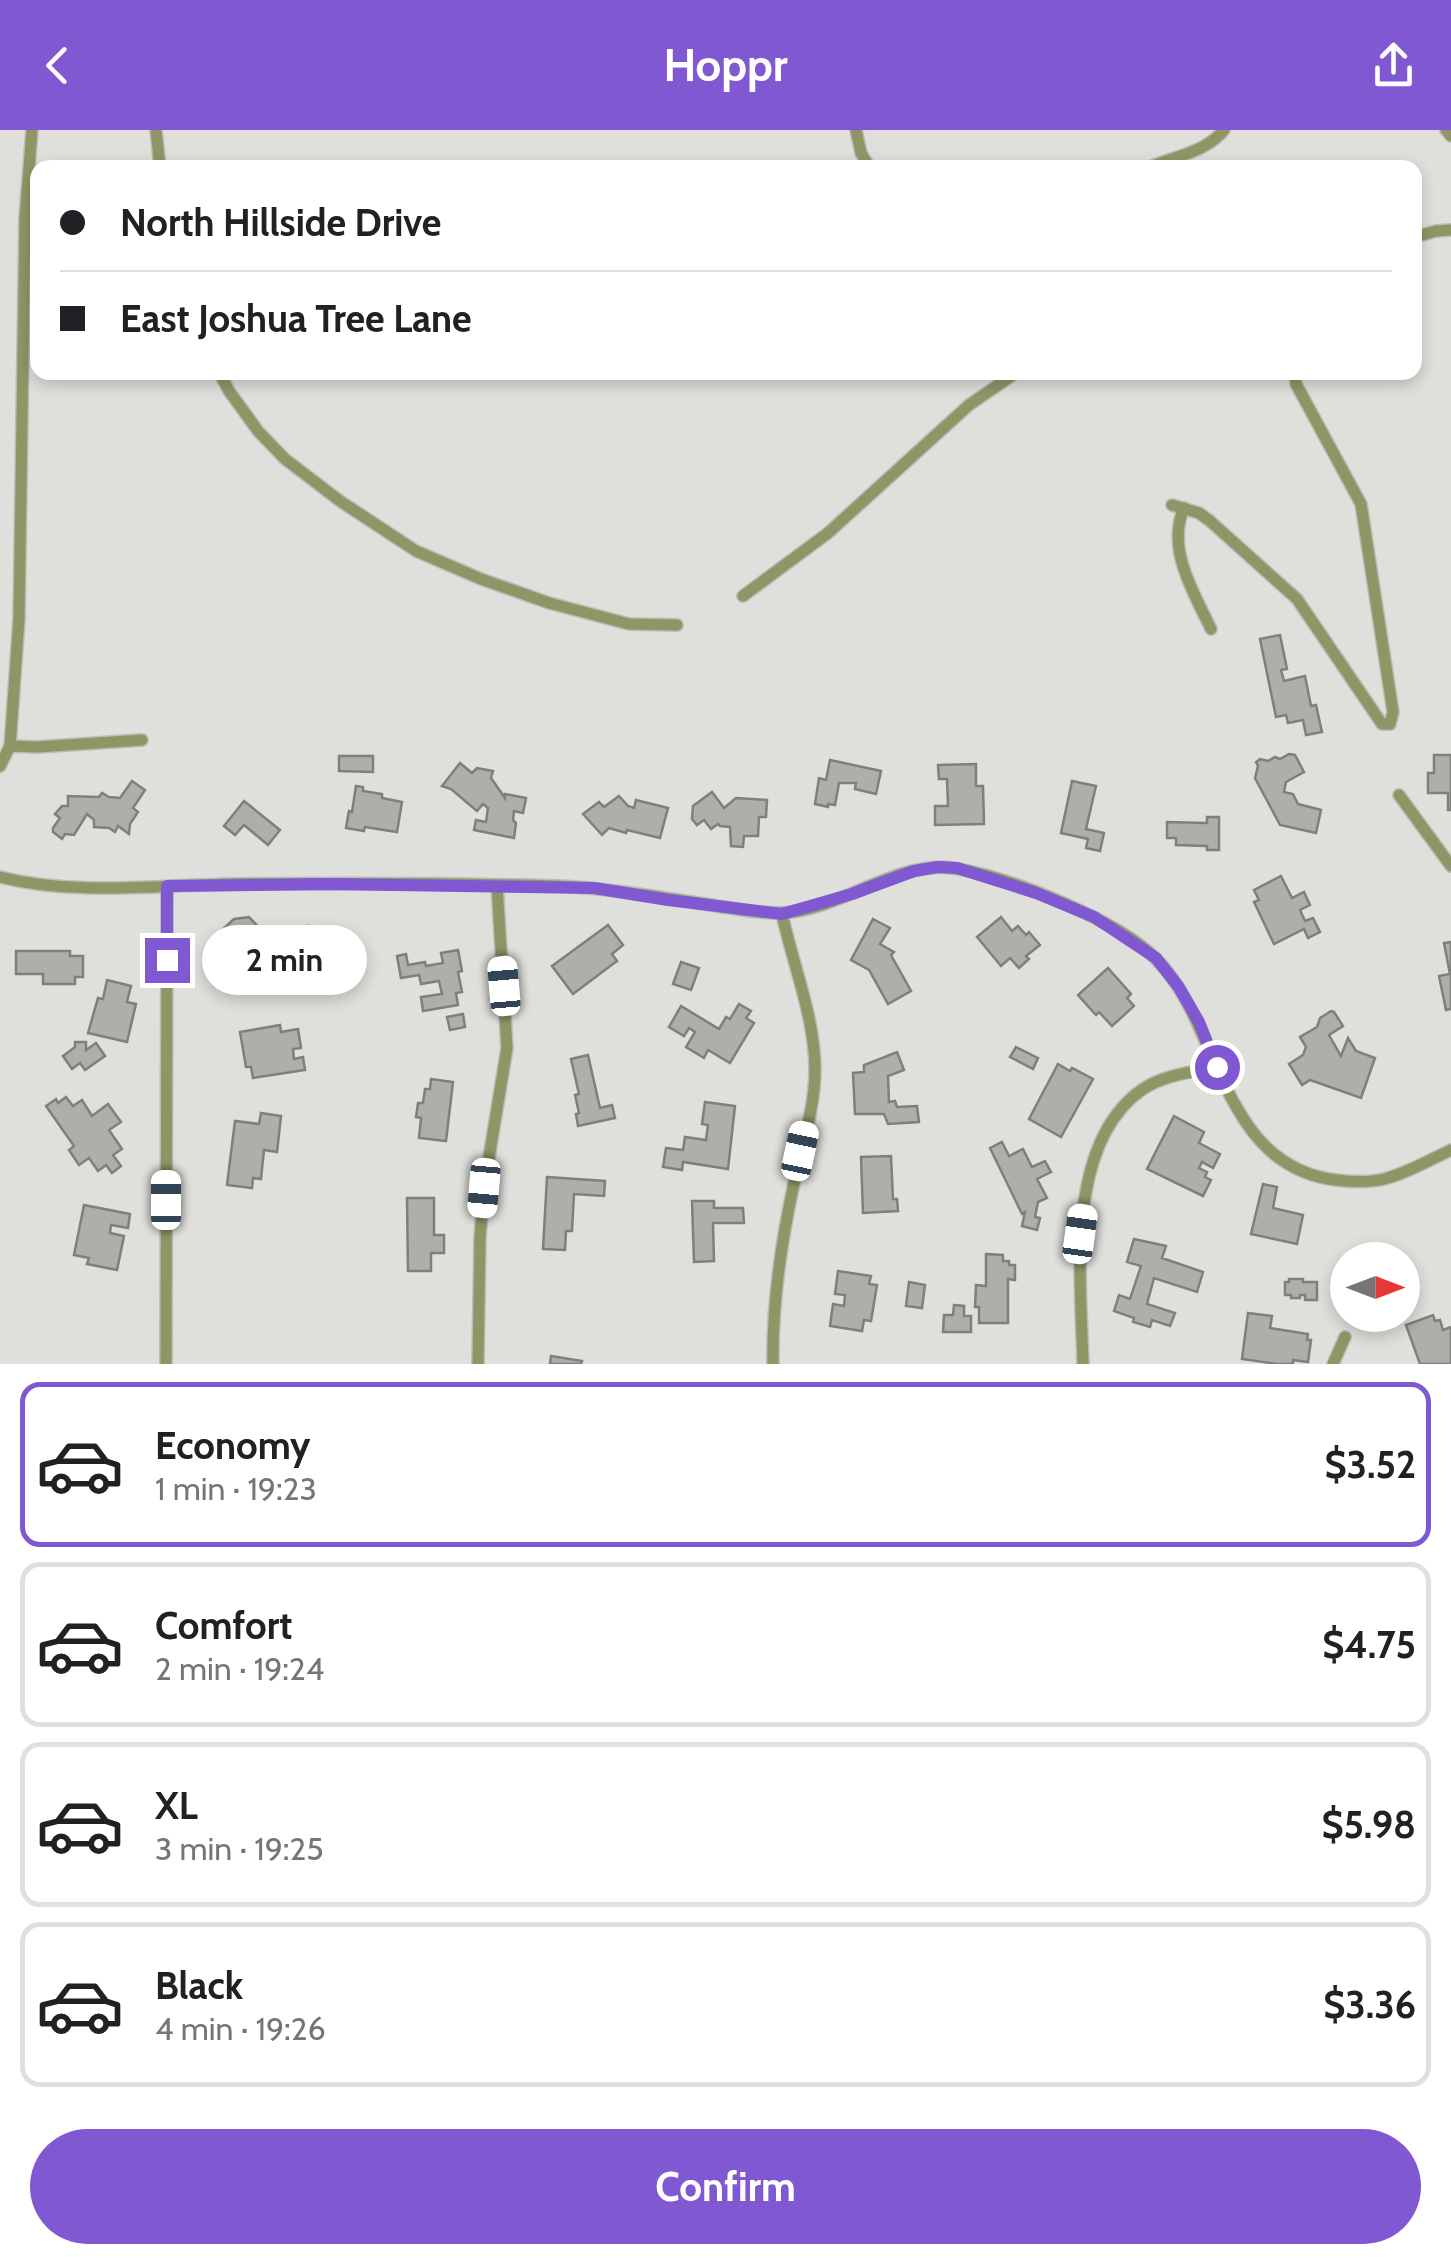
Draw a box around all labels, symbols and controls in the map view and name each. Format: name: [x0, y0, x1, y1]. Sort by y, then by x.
icon: back: [30, 38, 85, 93]
text: Hoppr: [663, 38, 788, 92]
icon: share: [1366, 38, 1421, 93]
text: North Hillside Drive: [120, 199, 441, 246]
text: East Joshua Tree Lane: [120, 295, 472, 342]
callout: 2 min: [202, 925, 367, 995]
route end: [145, 938, 190, 983]
text: 2 min: [246, 940, 323, 979]
car: [486, 955, 522, 1017]
route start: [1195, 1045, 1240, 1090]
car: [779, 1119, 821, 1183]
car: [466, 1157, 502, 1219]
car: [151, 1170, 181, 1230]
car: [1061, 1202, 1099, 1266]
north arrow: [1330, 1242, 1420, 1332]
map controls: [1330, 1242, 1420, 1332]
icon: car: [35, 1420, 125, 1510]
text: Economy: [155, 1422, 310, 1469]
text: $3.52: [1325, 1441, 1416, 1488]
text: 1 min · 19:23: [155, 1469, 317, 1508]
icon: car: [35, 1600, 125, 1690]
text: Comfort: [155, 1602, 292, 1649]
text: $4.75: [1322, 1621, 1416, 1668]
text: 2 min · 19:24: [155, 1649, 324, 1688]
icon: car: [35, 1780, 125, 1870]
text: XL: [155, 1782, 198, 1829]
text: $5.98: [1321, 1801, 1416, 1848]
text: 3 min · 19:25: [155, 1829, 324, 1868]
icon: car: [35, 1960, 125, 2050]
text: Black: [155, 1962, 243, 2009]
text: $3.36: [1323, 1981, 1416, 2028]
text: 4 min · 19:26: [155, 2009, 326, 2048]
button: Confirm: [30, 2129, 1421, 2244]

